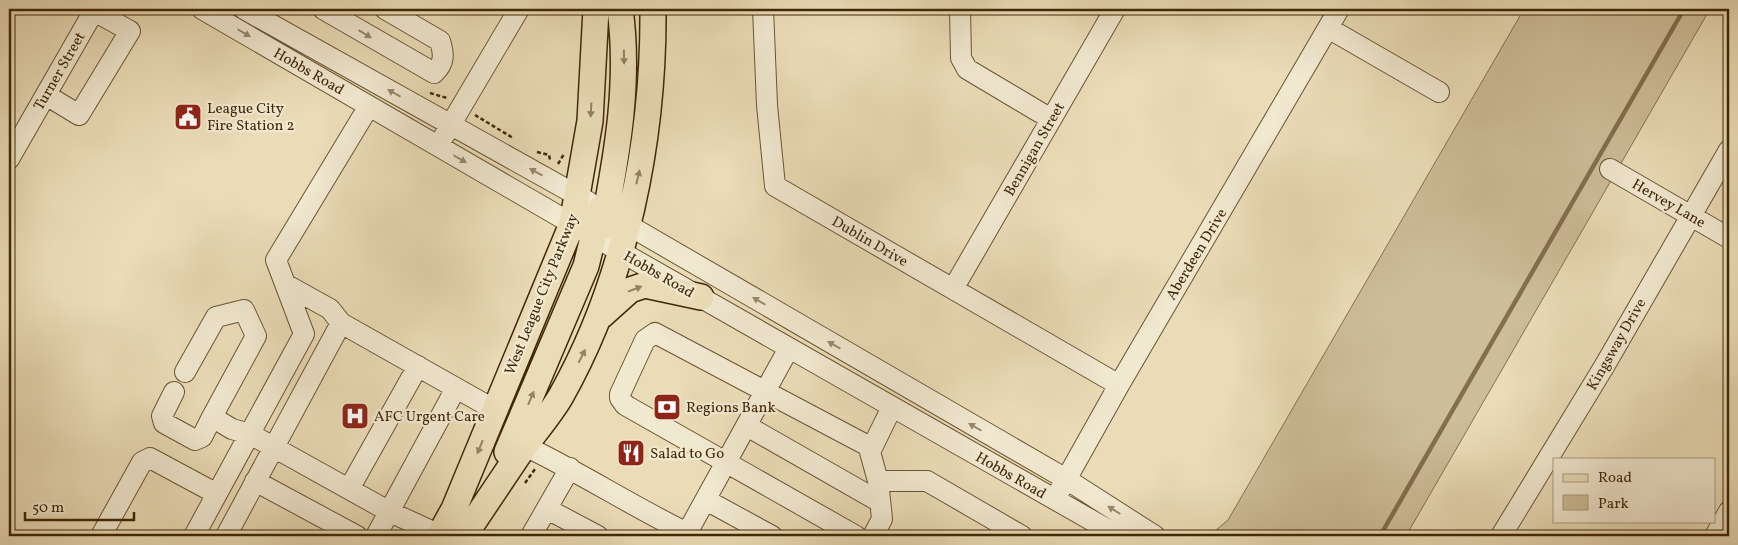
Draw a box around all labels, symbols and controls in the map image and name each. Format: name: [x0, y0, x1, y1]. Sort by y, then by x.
street label: Turner Street: [29, 29, 91, 115]
one-way arrow: [238, 29, 251, 38]
one-way arrow: [358, 29, 372, 38]
street label: Hobbs Road: [269, 44, 348, 101]
one-way arrow: [620, 50, 628, 66]
one-way arrow: [386, 89, 401, 97]
place label: League City Fire Station 2: [207, 99, 294, 137]
street label: Bennigan Street: [1000, 99, 1071, 201]
public building icon: League City Fire Station 2: [173, 102, 203, 132]
one-way arrow: [586, 102, 594, 118]
one-way arrow: [453, 155, 468, 163]
one-way arrow: [529, 168, 542, 177]
one-way arrow: [634, 169, 642, 184]
street label: Hervey Lane: [1627, 175, 1709, 234]
street label: Aberdeen Drive: [1162, 205, 1233, 305]
street label: West League City Parkway: [500, 211, 584, 378]
street label: Dublin Drive: [827, 212, 911, 273]
street label: Hobbs Road: [619, 247, 698, 304]
one-way arrow: [628, 285, 643, 293]
street label: Kingsway Drive: [1582, 295, 1652, 395]
one-way arrow: [752, 297, 766, 306]
one-way arrow: [827, 341, 842, 349]
one-way arrow: [579, 349, 587, 363]
one-way arrow: [528, 391, 536, 405]
bank icon: Regions Bank: [652, 392, 682, 422]
place label: Regions Bank: [686, 398, 776, 419]
hospital icon: AFC Urgent Care: [340, 401, 370, 431]
place label: AFC Urgent Care: [374, 407, 485, 428]
one-way arrow: [968, 422, 981, 431]
restaurant icon: Salad to Go: [616, 438, 646, 468]
one-way arrow: [476, 440, 484, 455]
place label: Salad to Go: [650, 444, 724, 465]
street label: Hobbs Road: [971, 448, 1050, 505]
legend: [1553, 458, 1716, 522]
text: Road: [1598, 468, 1632, 489]
scale bar: [25, 490, 134, 522]
text: Park: [1598, 494, 1629, 515]
text: 50 m: [32, 498, 64, 519]
one-way arrow: [1108, 505, 1121, 515]

